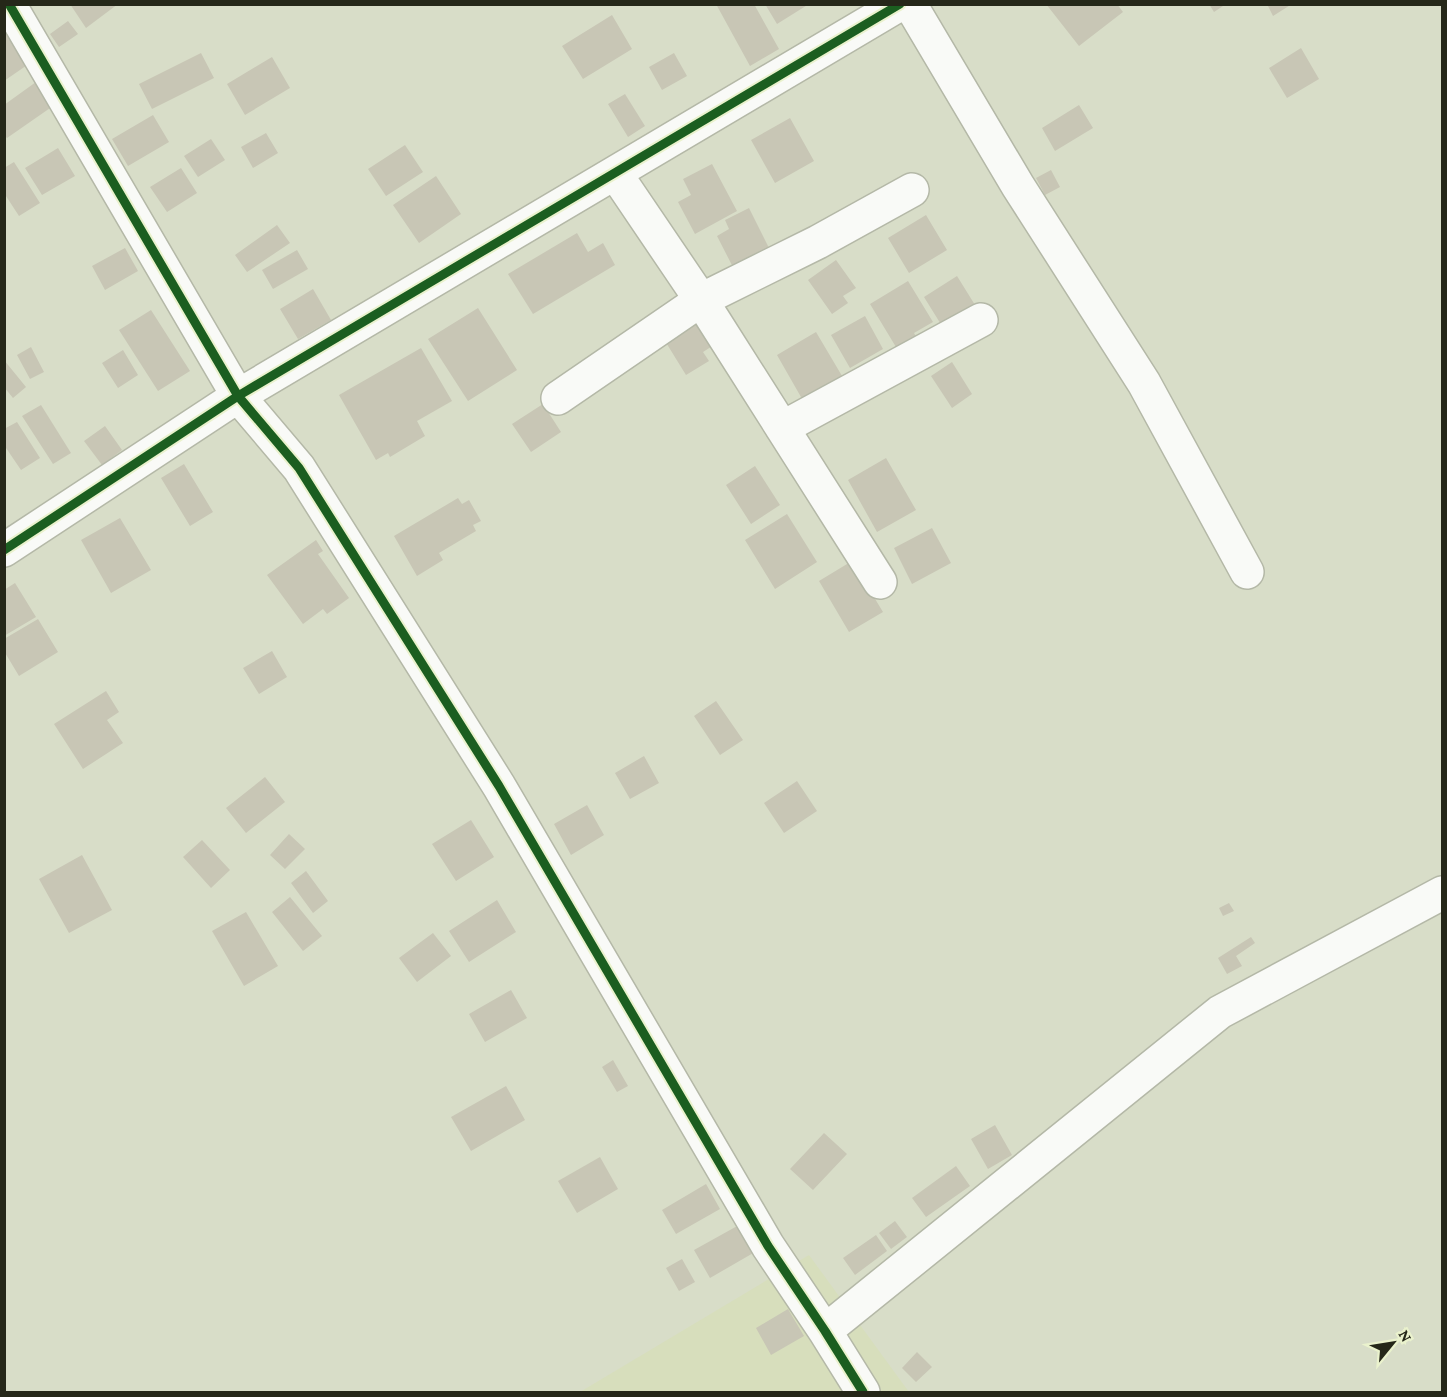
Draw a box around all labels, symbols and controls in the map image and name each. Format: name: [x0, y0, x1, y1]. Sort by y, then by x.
north arrow: [1363, 1313, 1423, 1373]
text: N: [1395, 1327, 1416, 1345]

